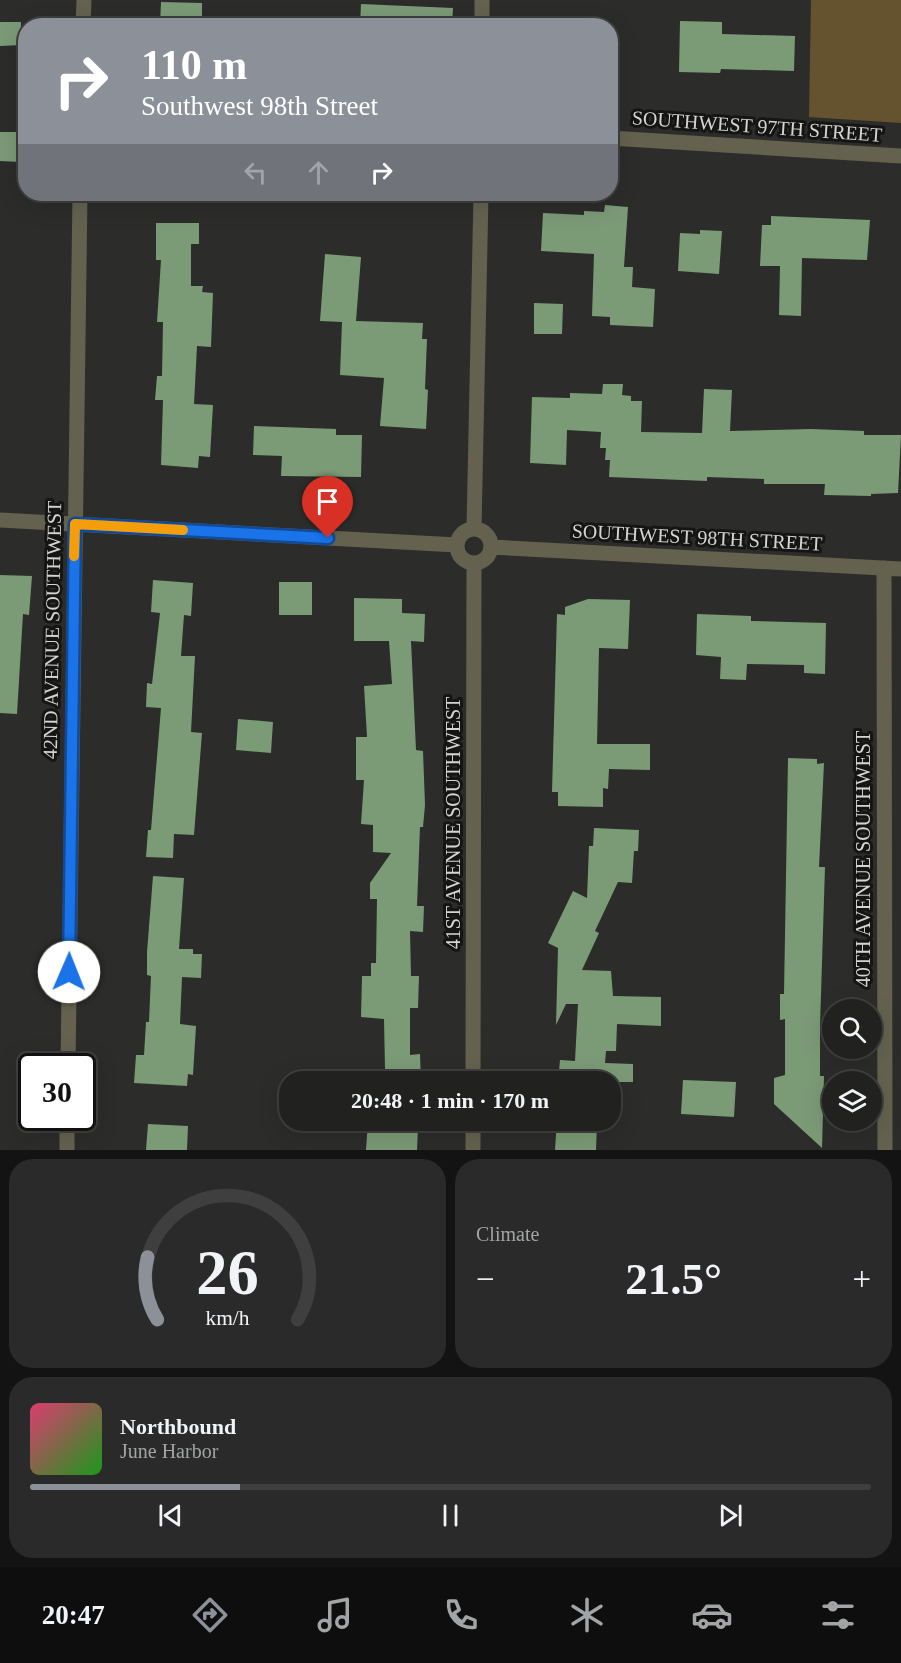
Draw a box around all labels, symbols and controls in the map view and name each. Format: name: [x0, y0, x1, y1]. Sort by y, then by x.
icon: right: [42, 42, 120, 120]
text: 110 m: [141, 42, 247, 88]
text: Southwest 98th Street: [141, 91, 378, 121]
street label: SOUTHWEST 97TH STREET: [631, 106, 883, 146]
icon: left: [239, 156, 272, 189]
icon: ahead: [302, 156, 335, 189]
icon: right: [365, 156, 398, 189]
pin: [302, 476, 353, 538]
icon: arrive: [311, 485, 344, 518]
street label: 42ND AVENUE SOUTHWEST: [39, 501, 65, 759]
street label: SOUTHWEST 98TH STREET: [571, 519, 823, 555]
street label: 41ST AVENUE SOUTHWEST: [442, 697, 464, 949]
street label: 40TH AVENUE SOUTHWEST: [852, 731, 874, 987]
position arrow: [37, 940, 101, 1004]
map controls: [822, 999, 882, 1131]
button: search: [822, 999, 882, 1059]
speed limit sign: 30: [18, 1053, 96, 1131]
button: layers: [822, 1071, 882, 1131]
text: 20:48 · 1 min · 170 m: [351, 1088, 549, 1113]
text: Climate: [476, 1223, 539, 1245]
text: 26: [196, 1238, 259, 1307]
text: 21.5°: [625, 1254, 722, 1304]
text: −: [476, 1261, 495, 1297]
text: +: [852, 1261, 871, 1297]
text: km/h: [205, 1307, 250, 1331]
text: Northbound: [120, 1414, 236, 1439]
text: June Harbor: [120, 1440, 218, 1462]
icon: previous: [154, 1499, 187, 1532]
icon: pause: [434, 1499, 467, 1532]
icon: next: [714, 1499, 747, 1532]
icon: directions: [189, 1594, 231, 1636]
icon: music: [314, 1594, 356, 1636]
icon: phone: [440, 1594, 482, 1636]
icon: climate: [566, 1594, 608, 1636]
icon: car: [691, 1594, 733, 1636]
icon: filters: [817, 1594, 859, 1636]
text: 20:47: [42, 1600, 105, 1630]

